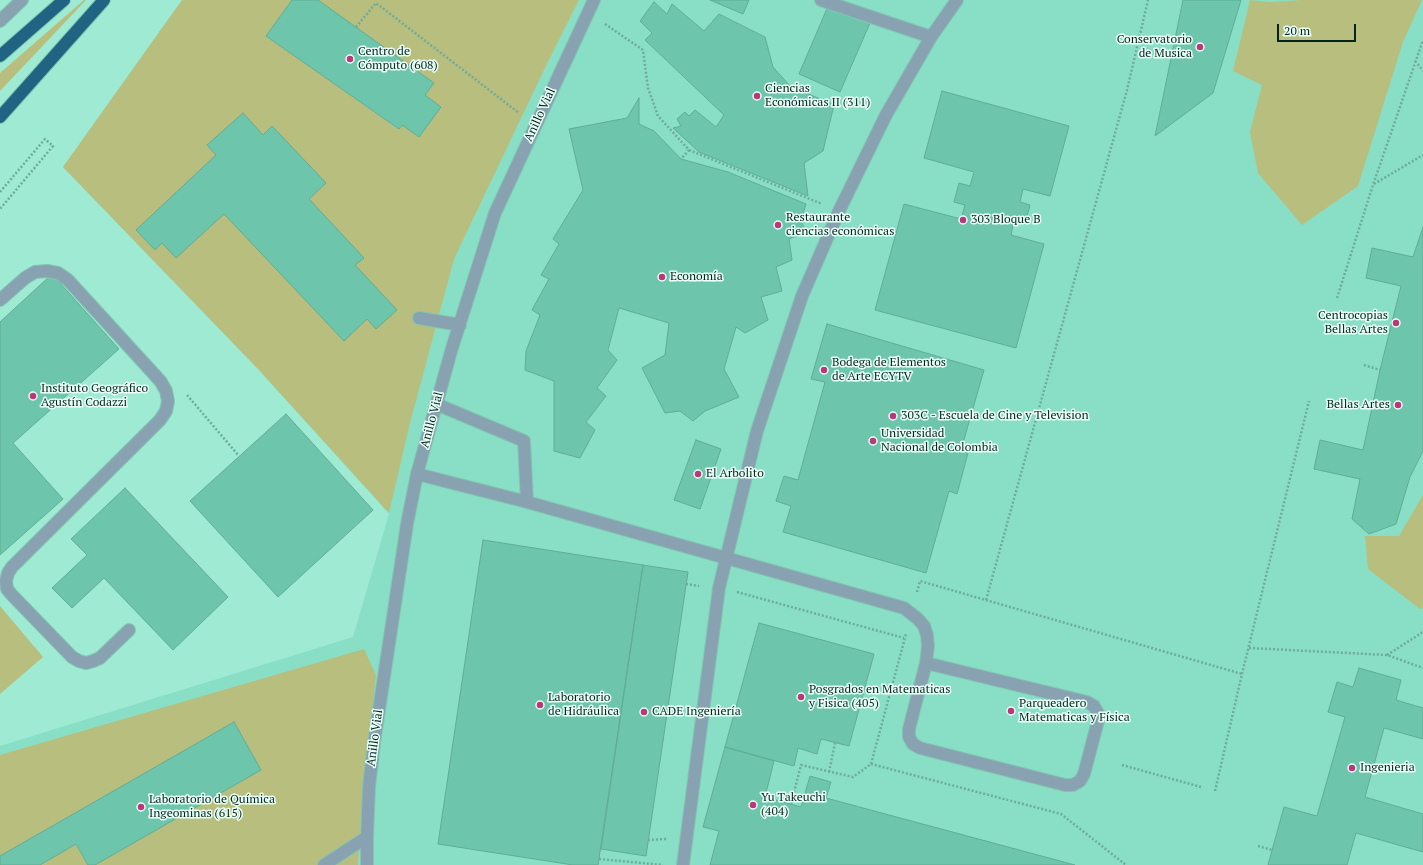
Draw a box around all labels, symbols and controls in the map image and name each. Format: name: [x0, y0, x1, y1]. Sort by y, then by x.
scale bar: [1279, 16, 1358, 42]
text: 20 m: [1284, 23, 1310, 38]
place label: Conservatorio de Musica: [1117, 33, 1192, 61]
marker: Conservatorio de Musica: [1195, 42, 1205, 52]
place label: Centro de Cómputo (608): [358, 45, 438, 73]
marker: Centro de Cómputo (608): [345, 54, 355, 64]
place label: Ciencias Económicas II (311): [765, 82, 870, 110]
street label: Anillo Vial: [521, 86, 559, 144]
marker: Ciencias Económicas II (311): [752, 91, 762, 101]
place label: Restaurante ciencias económicas: [786, 211, 894, 239]
place label: 303 Bloque B: [971, 213, 1041, 227]
marker: 303 Bloque B: [958, 215, 968, 225]
marker: Restaurante ciencias económicas: [773, 220, 783, 230]
place label: Economía: [670, 270, 723, 284]
marker: Economía: [657, 272, 667, 282]
place label: Centrocopias Bellas Artes: [1318, 309, 1388, 337]
marker: Centrocopias Bellas Artes: [1391, 318, 1401, 328]
place label: Bodega de Elementos de Arte ECYTV: [832, 356, 946, 384]
marker: Bodega de Elementos de Arte ECYTV: [819, 365, 829, 375]
place label: Instituto Geográfico Agustín Codazzi: [41, 382, 148, 410]
marker: Instituto Geográfico Agustín Codazzi: [28, 391, 38, 401]
street label: Anillo Vial: [418, 391, 446, 449]
place label: Bellas Artes: [1327, 398, 1390, 412]
marker: Bellas Artes: [1393, 400, 1403, 410]
place label: 303C - Escuela de Cine y Television: [901, 409, 1089, 423]
marker: 303C - Escuela de Cine y Television: [888, 411, 898, 421]
place label: Universidad Nacional de Colombia: [881, 427, 998, 455]
marker: Universidad Nacional de Colombia: [868, 436, 878, 446]
place label: El Arbolito: [706, 467, 764, 481]
marker: El Arbolito: [693, 469, 703, 479]
place label: Posgrados en Matematicas y Fisica (405): [809, 683, 950, 711]
place label: Laboratorio de Hidráulica: [548, 691, 619, 719]
marker: Posgrados en Matematicas y Fisica (405): [796, 692, 806, 702]
place label: Parqueadero Matematicas y Física: [1019, 697, 1130, 725]
marker: Laboratorio de Hidráulica: [535, 700, 545, 710]
place label: CADE Ingeniería: [652, 705, 741, 719]
marker: Parqueadero Matematicas y Física: [1006, 706, 1016, 716]
marker: CADE Ingeniería: [639, 707, 649, 717]
street label: Anillo Vial: [364, 709, 386, 767]
place label: Ingenieria: [1360, 761, 1415, 775]
marker: Ingenieria: [1347, 763, 1357, 773]
place label: Yu Takeuchi (404): [761, 791, 826, 819]
place label: Laboratorio de Química Ingeominas (615): [149, 793, 275, 821]
marker: Yu Takeuchi (404): [748, 800, 758, 810]
marker: Laboratorio de Química Ingeominas (615): [136, 802, 146, 812]

